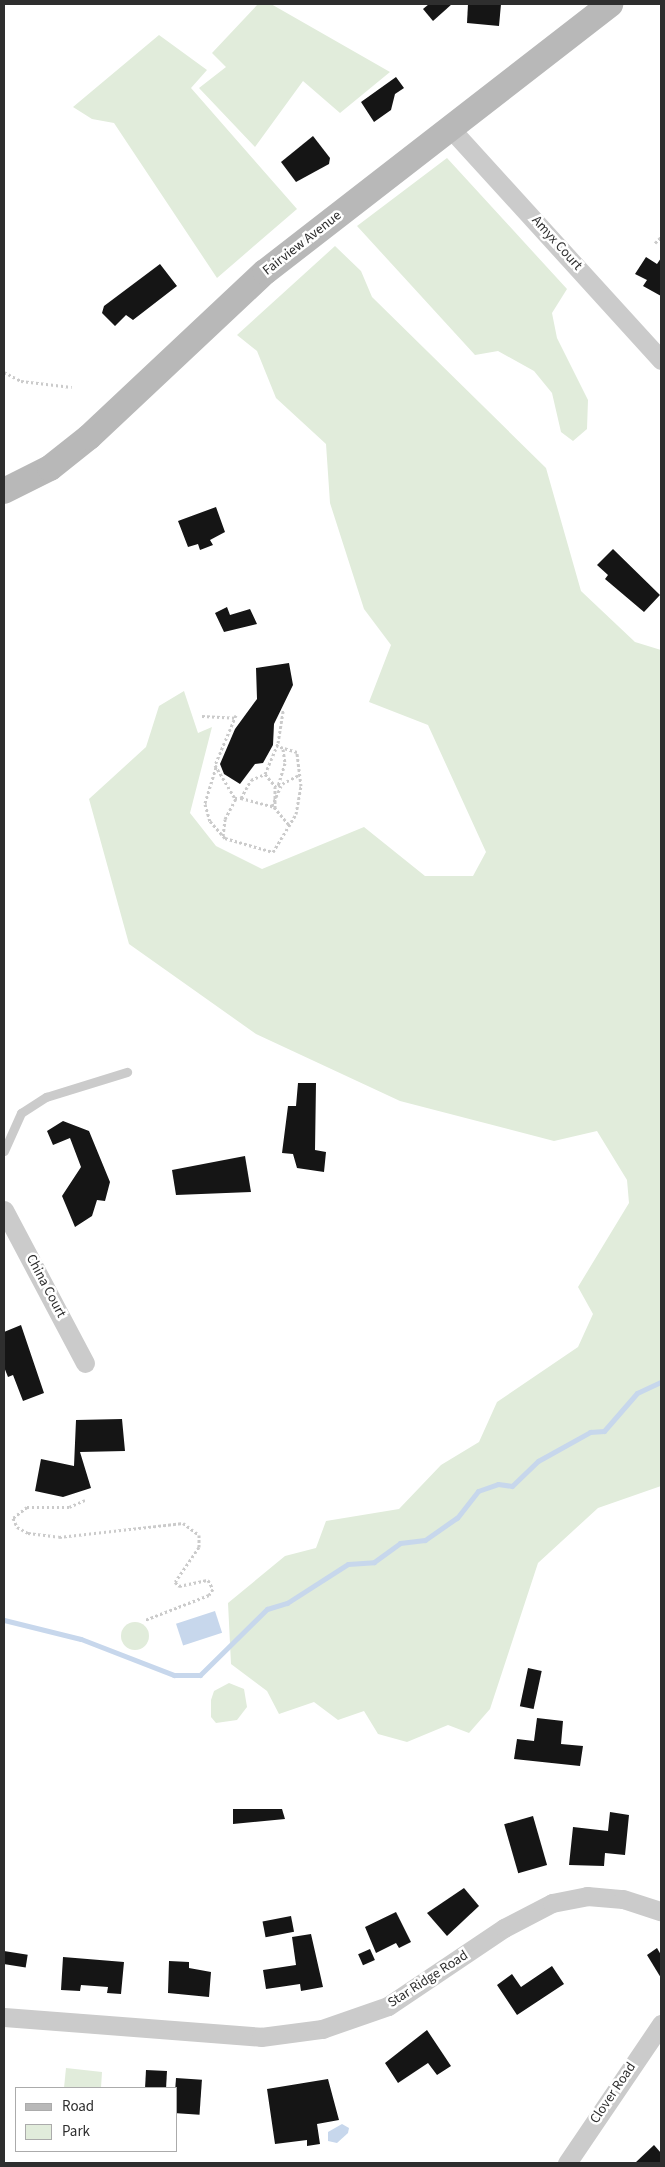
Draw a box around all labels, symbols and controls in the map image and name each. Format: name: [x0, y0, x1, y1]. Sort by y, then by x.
street label: Fairview Avenue: [259, 207, 345, 279]
street label: Amyx Court: [528, 212, 586, 274]
street label: China Court: [22, 1251, 70, 1321]
street label: Star Ridge Road: [385, 1947, 471, 2011]
street label: Clover Road: [586, 2059, 640, 2127]
legend: [15, 2087, 178, 2152]
text: Road: [62, 2096, 94, 2117]
text: Park: [62, 2121, 90, 2142]

